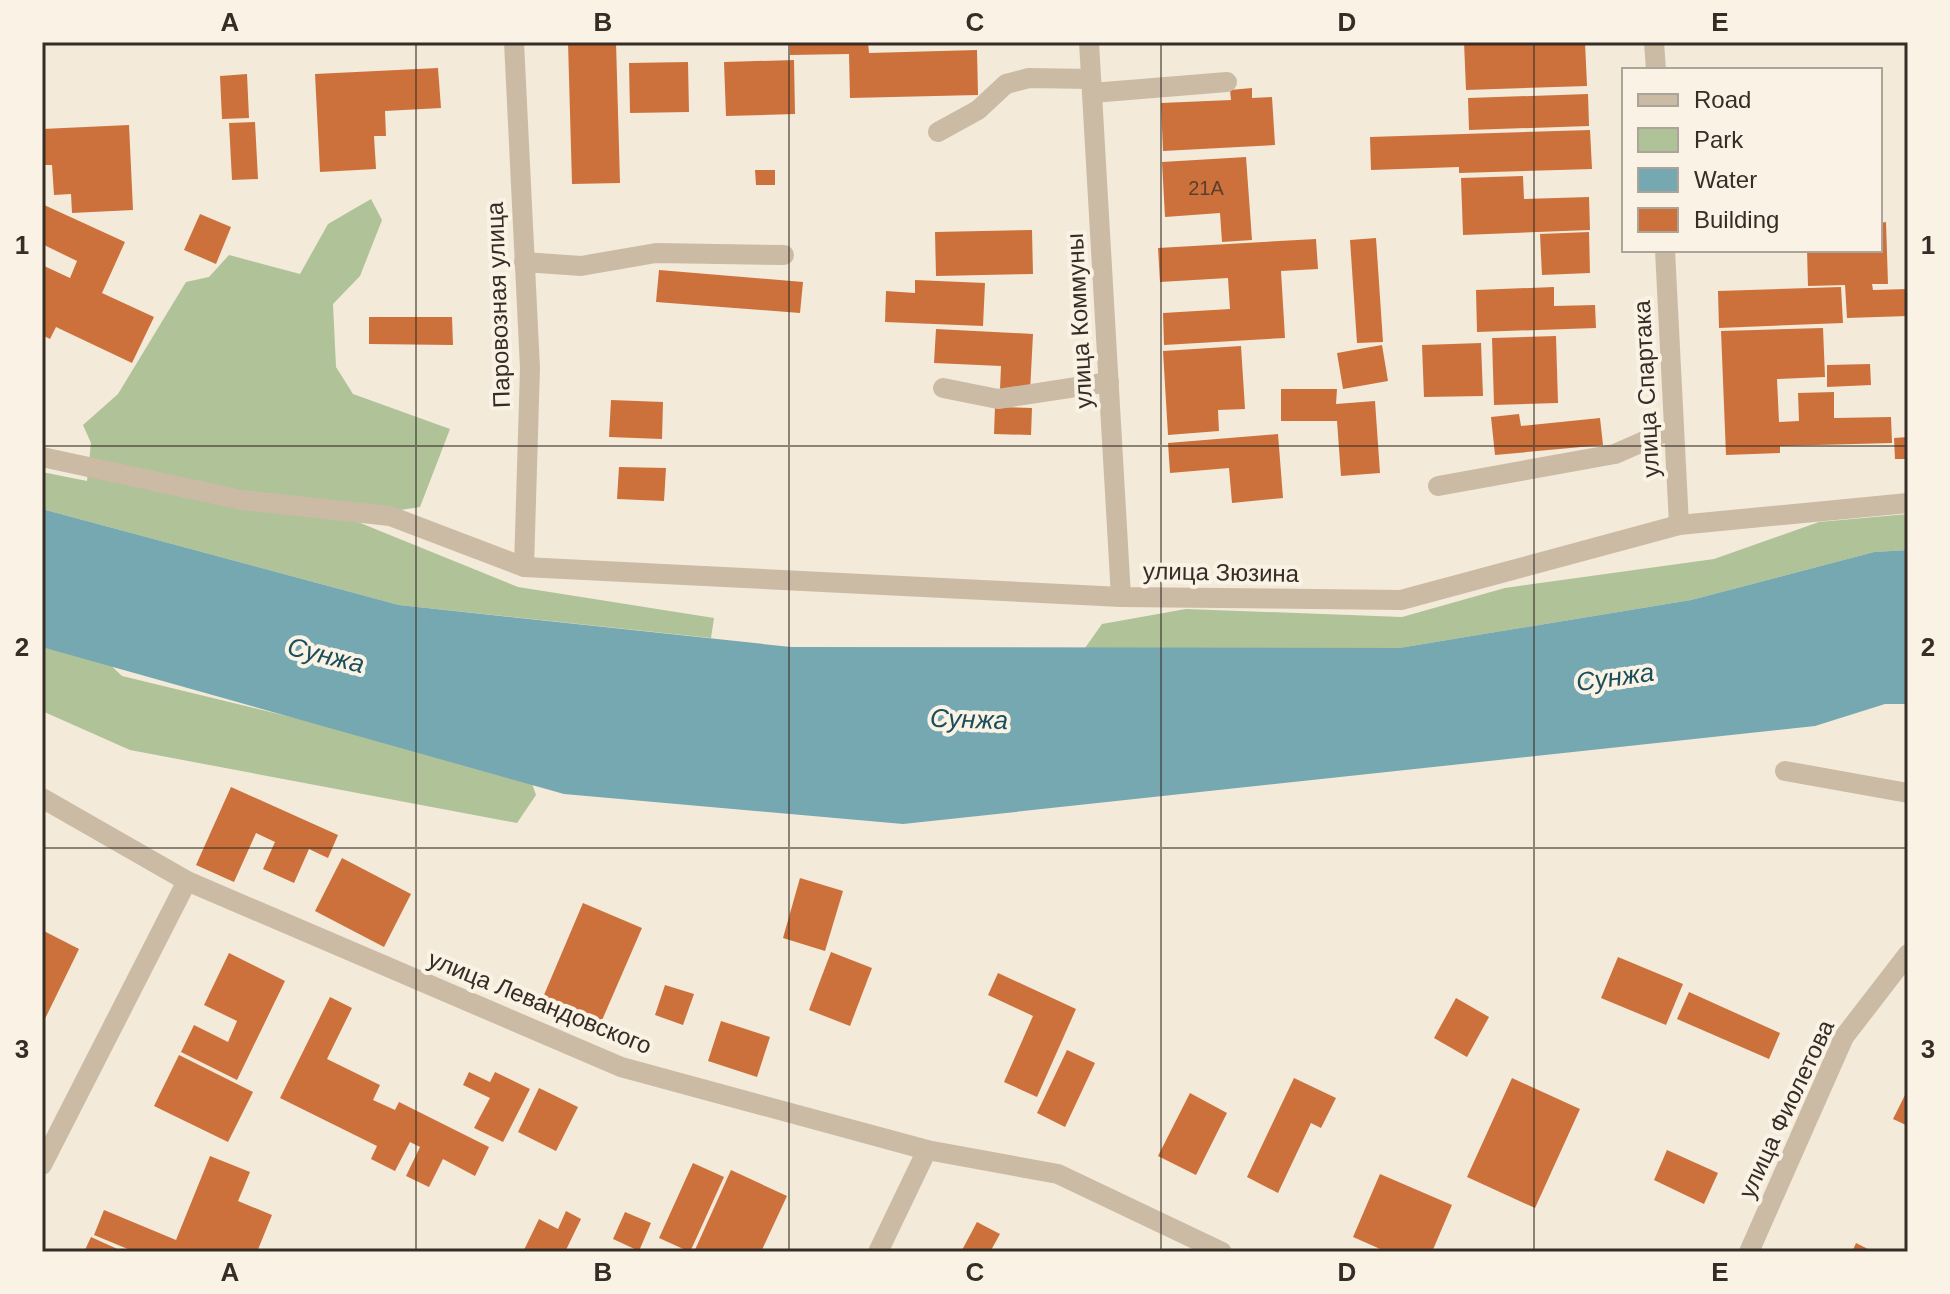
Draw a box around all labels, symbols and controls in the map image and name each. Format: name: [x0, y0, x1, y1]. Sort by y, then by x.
text: A: [221, 7, 240, 37]
text: B: [594, 7, 612, 37]
text: C: [966, 7, 985, 37]
text: D: [1338, 7, 1356, 37]
text: E: [1711, 7, 1729, 37]
legend: [1622, 68, 1882, 252]
text: Road: [1694, 86, 1751, 113]
text: Park: [1694, 126, 1744, 153]
text: Water: [1694, 166, 1757, 193]
house number: 21А: [1188, 177, 1224, 199]
street label: Паровозная улица: [481, 201, 515, 408]
text: Building: [1694, 206, 1779, 233]
text: 1: [15, 230, 29, 260]
text: 1: [1921, 230, 1935, 260]
street label: улица Коммуны: [1061, 233, 1097, 409]
street label: улица Спартака: [1628, 299, 1664, 478]
street label: улица Зюзина: [1143, 557, 1300, 587]
water label: Сунжа: [284, 631, 368, 679]
text: 2: [15, 632, 29, 662]
text: 2: [1921, 632, 1935, 662]
water label: Сунжа: [1574, 657, 1656, 697]
water label: Сунжа: [929, 703, 1009, 735]
street label: улица Левандовского: [424, 945, 656, 1059]
street label: улица Фиолетова: [1733, 1015, 1839, 1202]
text: 3: [15, 1034, 29, 1064]
text: 3: [1921, 1034, 1935, 1064]
text: A: [221, 1257, 240, 1287]
text: B: [594, 1257, 612, 1287]
text: C: [966, 1257, 985, 1287]
text: D: [1338, 1257, 1356, 1287]
text: E: [1711, 1257, 1729, 1287]

